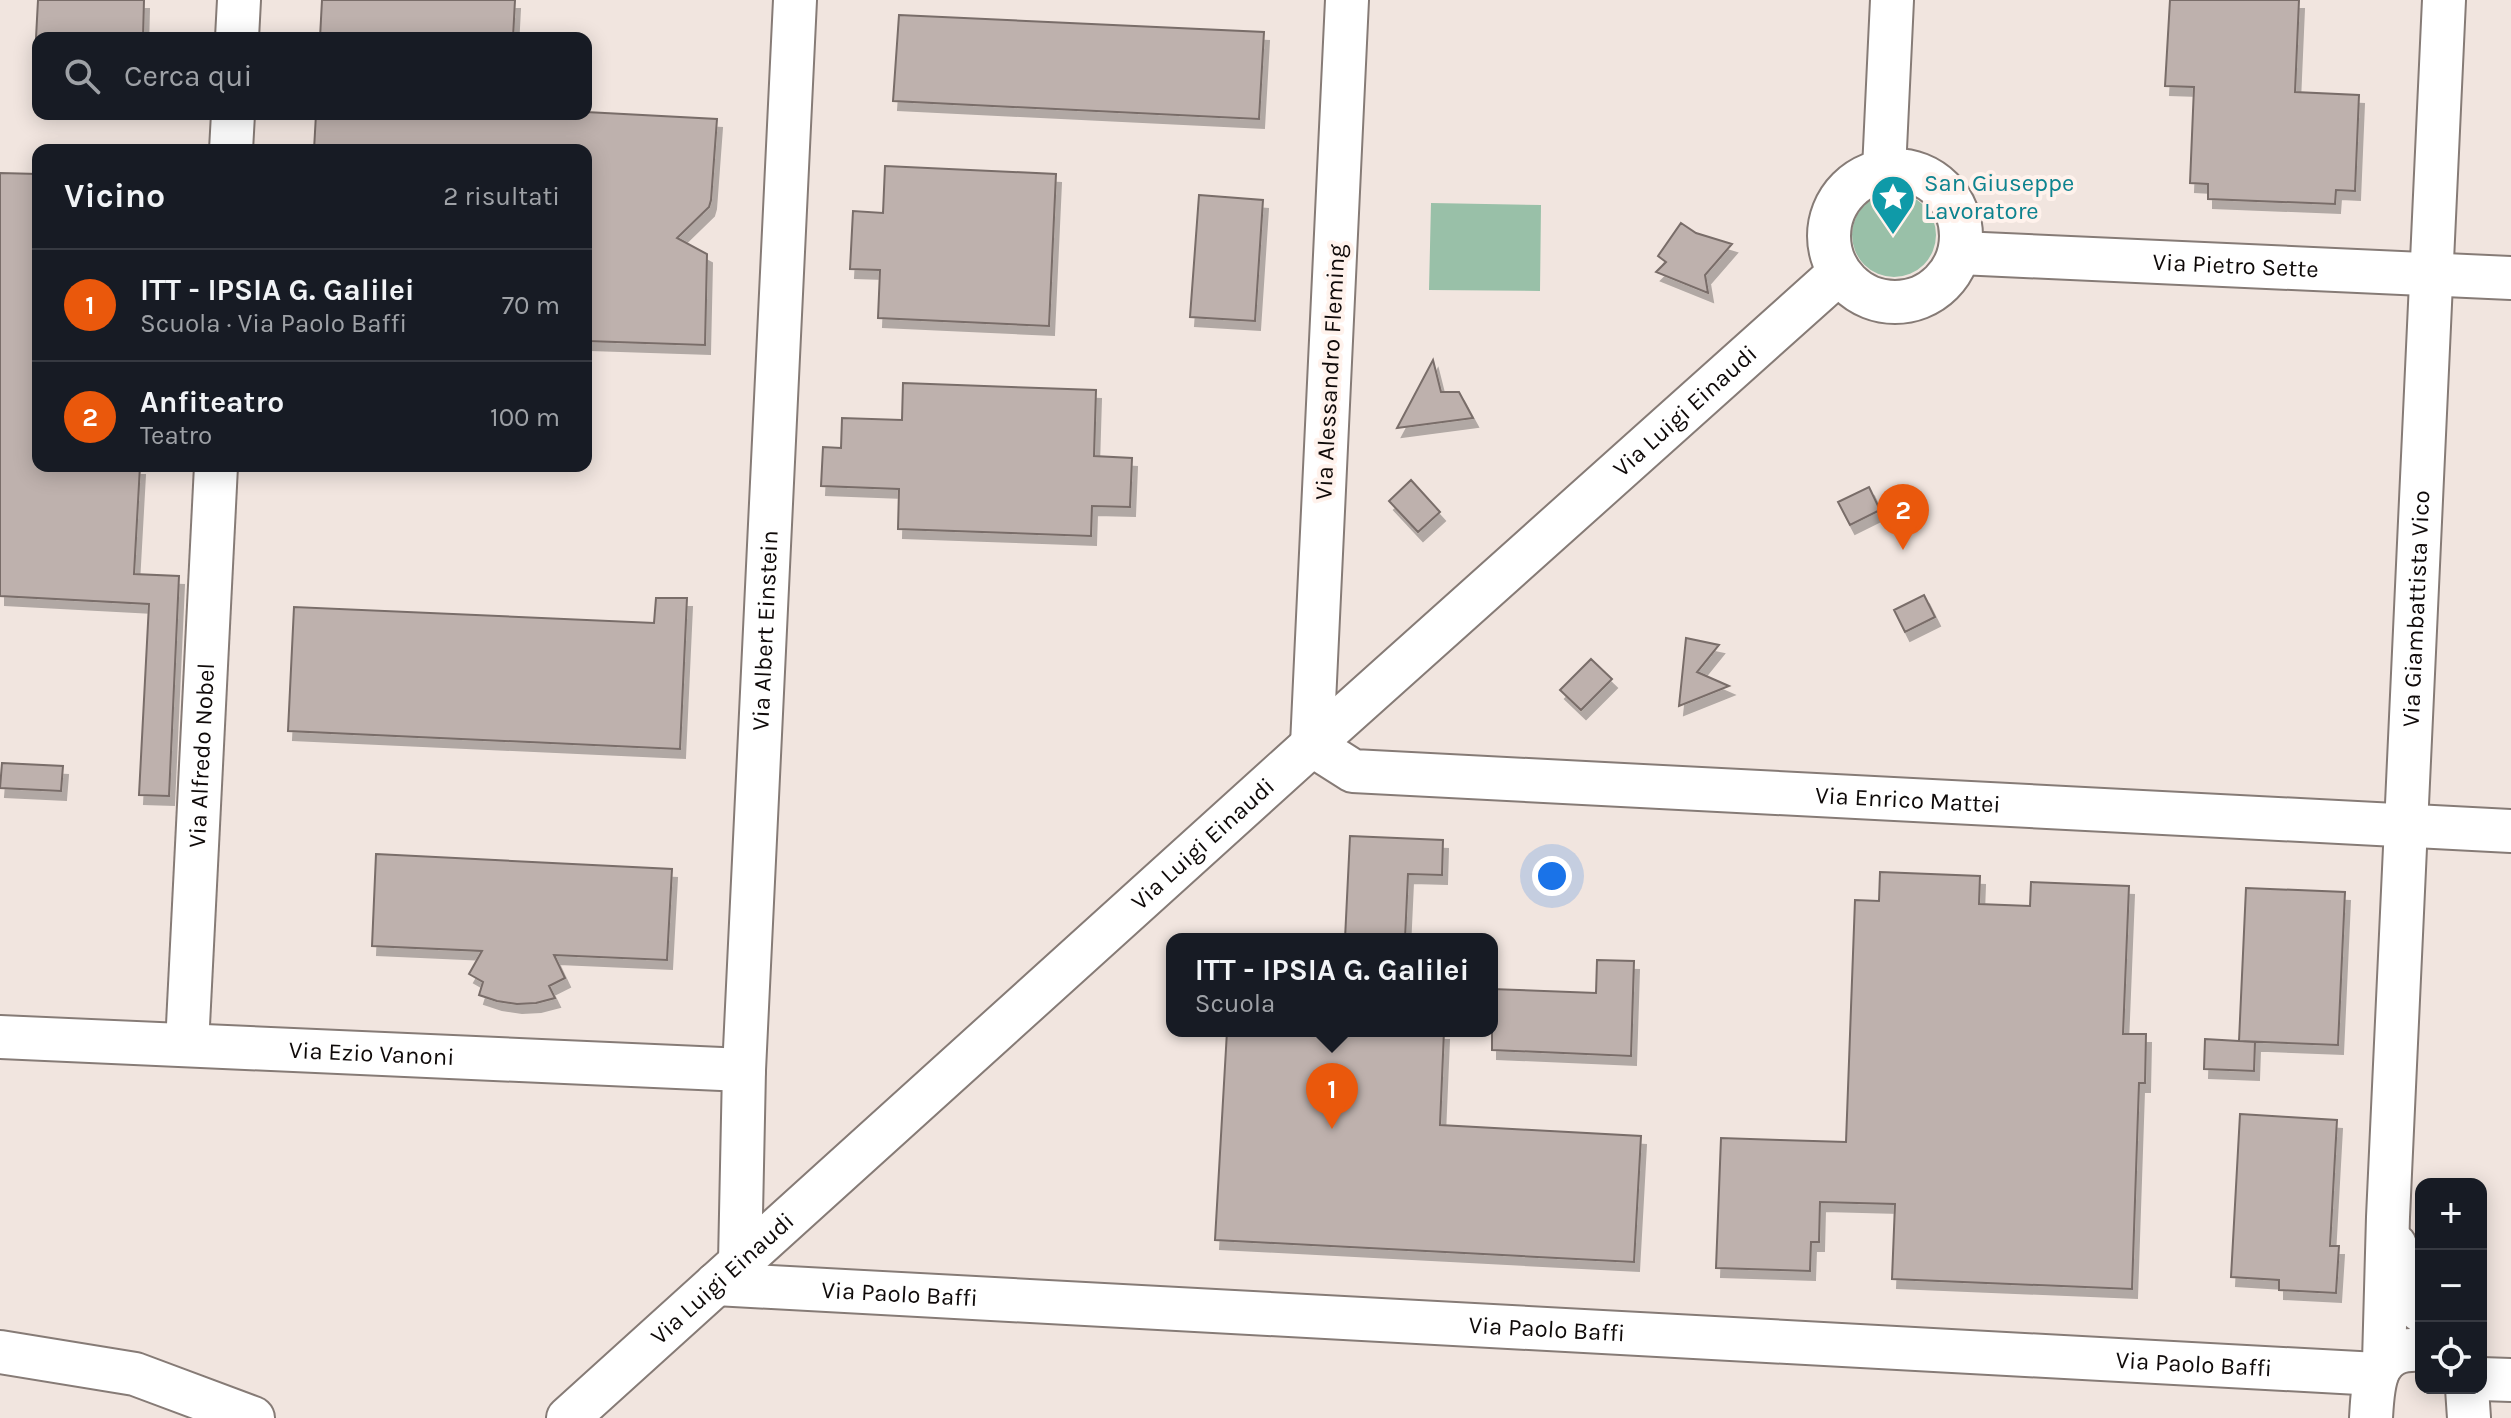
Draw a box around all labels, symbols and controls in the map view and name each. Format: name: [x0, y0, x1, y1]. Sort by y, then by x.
search box: [32, 32, 592, 120]
icon: search: [60, 54, 104, 98]
text: Cerca qui: [124, 58, 252, 94]
place label: San Giuseppe Lavoratore: [1924, 169, 2074, 225]
place icon: San Giuseppe Lavoratore: [1869, 173, 1917, 236]
text: Vicino: [64, 176, 165, 216]
text: 2 risultati: [443, 181, 560, 212]
street label: Via Alessandro Fleming: [1309, 243, 1351, 501]
street label: Via Pietro Sette: [2152, 248, 2319, 283]
text: ITT - IPSIA G. Galilei: [140, 272, 415, 308]
text: 1: [85, 290, 95, 321]
text: 70 m: [502, 290, 560, 321]
text: Scuola · Via Paolo Baffi: [140, 308, 407, 339]
street label: Via Luigi Einaudi: [1607, 339, 1763, 482]
text: Anfiteatro: [140, 384, 284, 420]
text: 2: [82, 402, 98, 433]
text: 100 m: [490, 402, 560, 433]
text: Teatro: [140, 420, 212, 451]
pin: 2: [1877, 484, 1929, 550]
street label: Via Giambattista Vico: [2397, 490, 2435, 728]
street label: Via Albert Einstein: [746, 530, 784, 732]
street label: Via Alfredo Nobel: [183, 662, 220, 849]
street label: Via Luigi Einaudi: [1125, 772, 1280, 916]
street label: Via Enrico Mattei: [1814, 781, 2001, 819]
your location: [1532, 856, 1572, 896]
popup: [1166, 933, 1498, 1037]
text: ITT - IPSIA G. Galilei: [1195, 952, 1469, 988]
text: Scuola: [1195, 988, 1275, 1019]
street label: Via Ezio Vanoni: [288, 1036, 455, 1071]
pin: 1: [1306, 1063, 1358, 1129]
map controls: [2415, 1178, 2487, 1394]
button: +: [2415, 1178, 2487, 1250]
street label: Via Luigi Einaudi: [645, 1207, 800, 1350]
button: −: [2415, 1250, 2487, 1322]
street label: Via Paolo Baffi: [821, 1276, 979, 1312]
street label: Via Paolo Baffi: [1468, 1311, 1626, 1347]
button: locate: [2415, 1322, 2487, 1394]
street label: Via Paolo Baffi: [2115, 1346, 2273, 1382]

